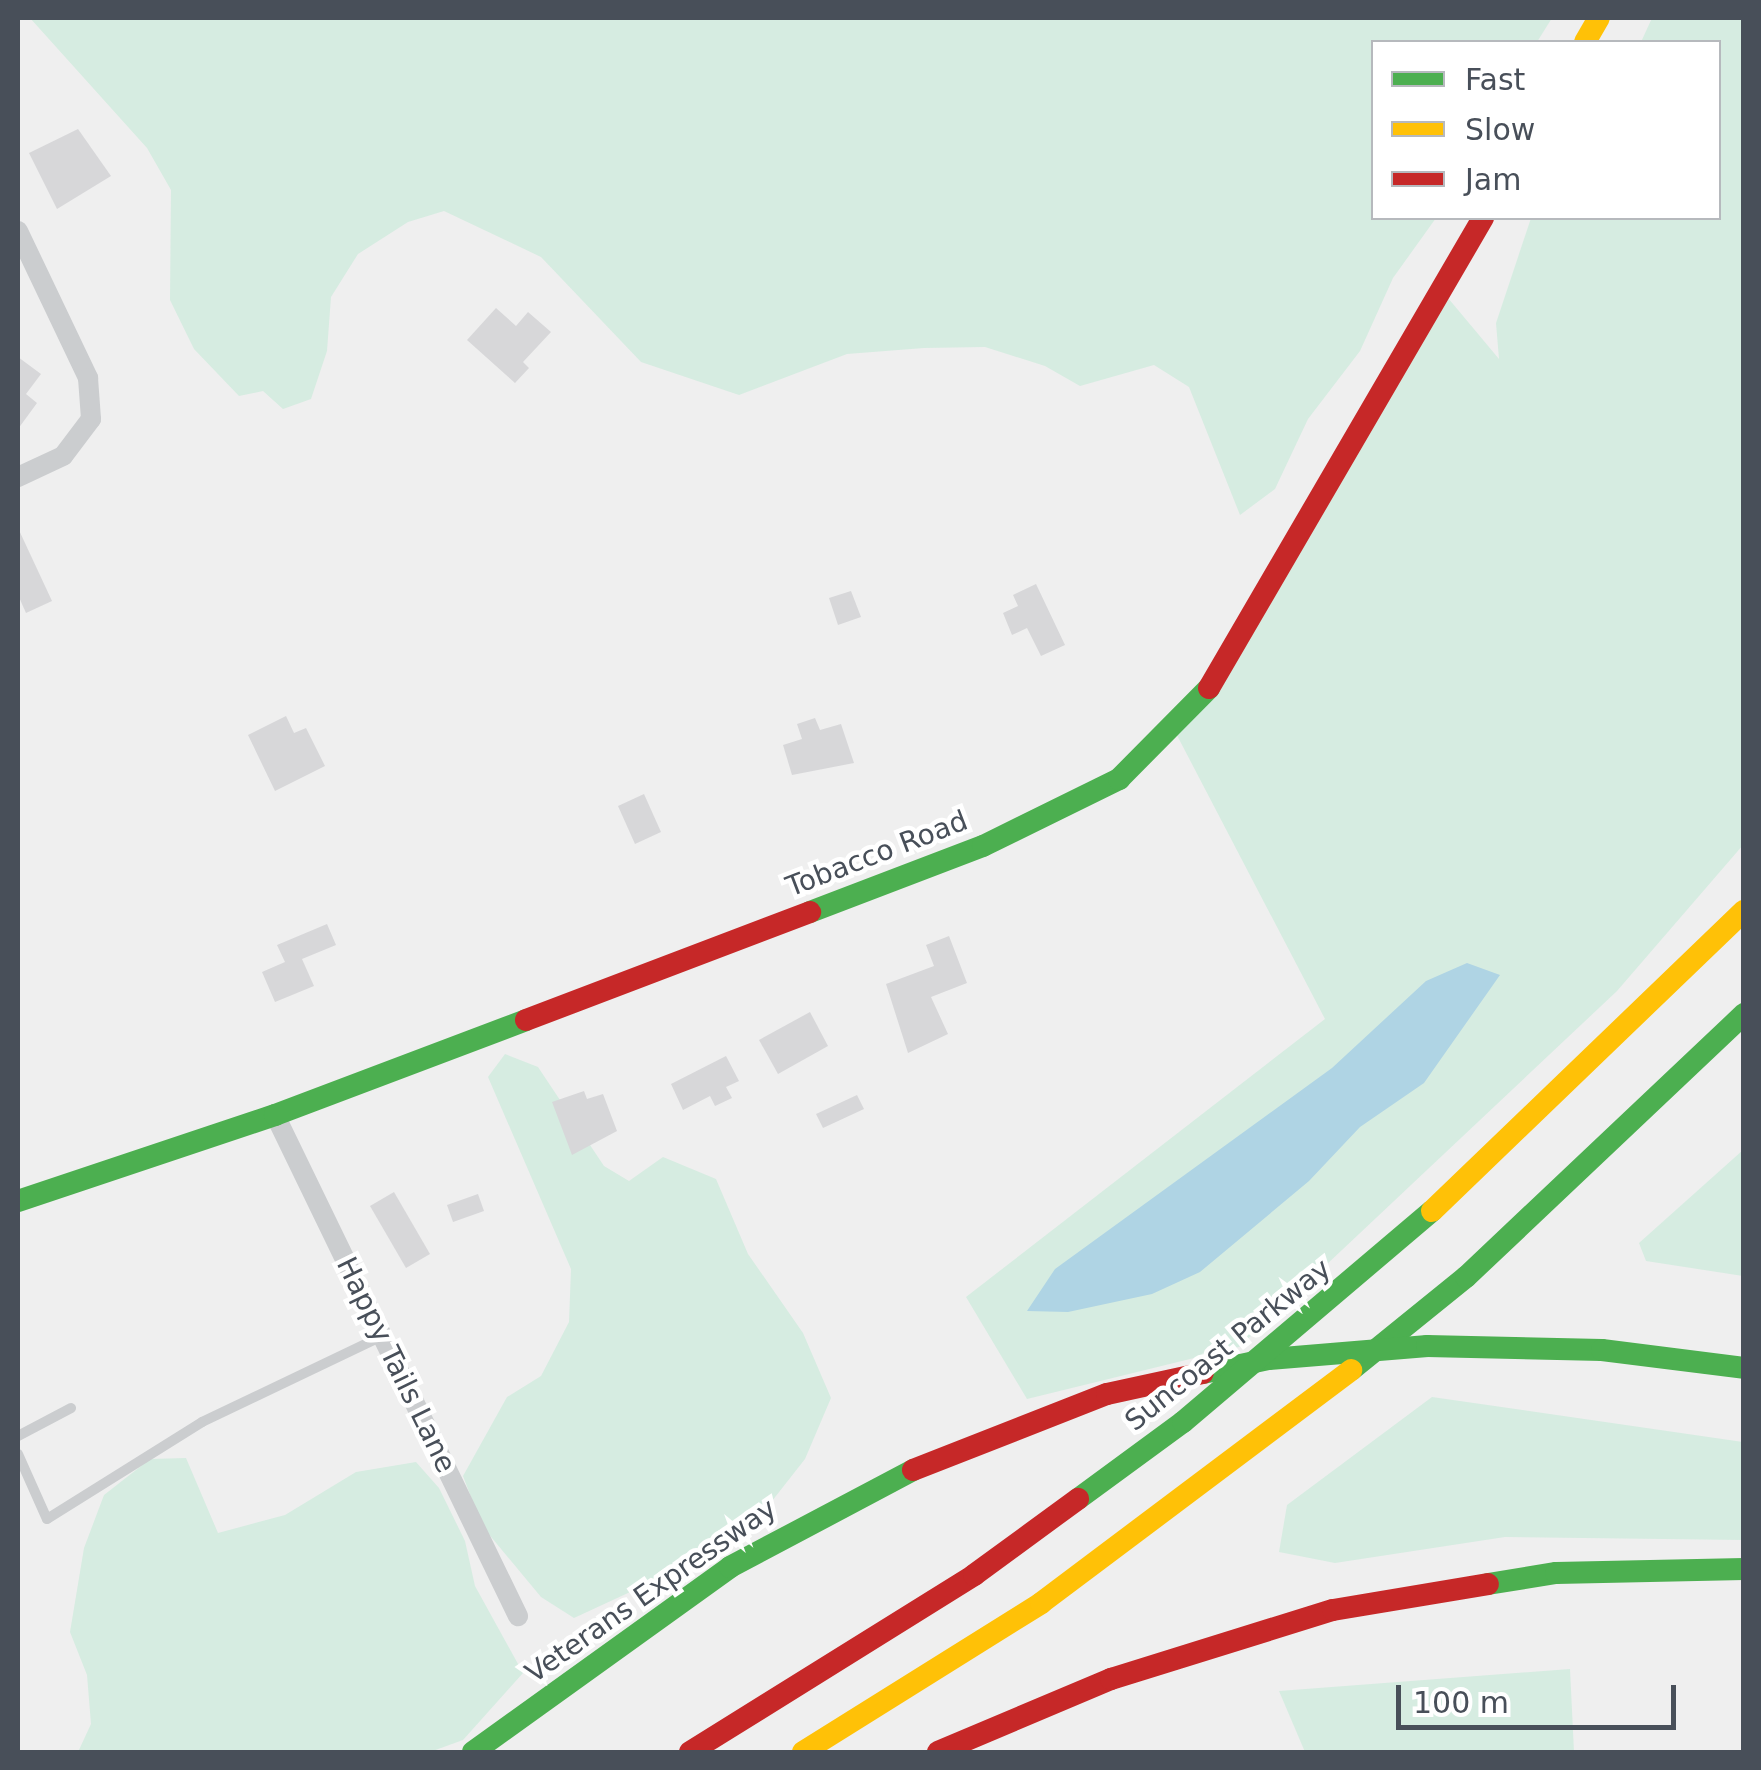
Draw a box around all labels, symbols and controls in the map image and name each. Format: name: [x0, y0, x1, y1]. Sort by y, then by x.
legend: [1371, 40, 1721, 220]
text: Fast: [1465, 62, 1525, 97]
text: Slow: [1465, 112, 1535, 147]
text: Jam: [1465, 162, 1521, 197]
street label: Tobacco Road: [782, 804, 972, 904]
street label: Happy Tails Lane: [329, 1252, 463, 1478]
street label: Suncoast Parkway: [1119, 1252, 1337, 1438]
street label: Veterans Expressway: [519, 1492, 783, 1690]
scale bar: [1401, 1665, 1681, 1727]
text: 100 m: [1413, 1685, 1509, 1720]

